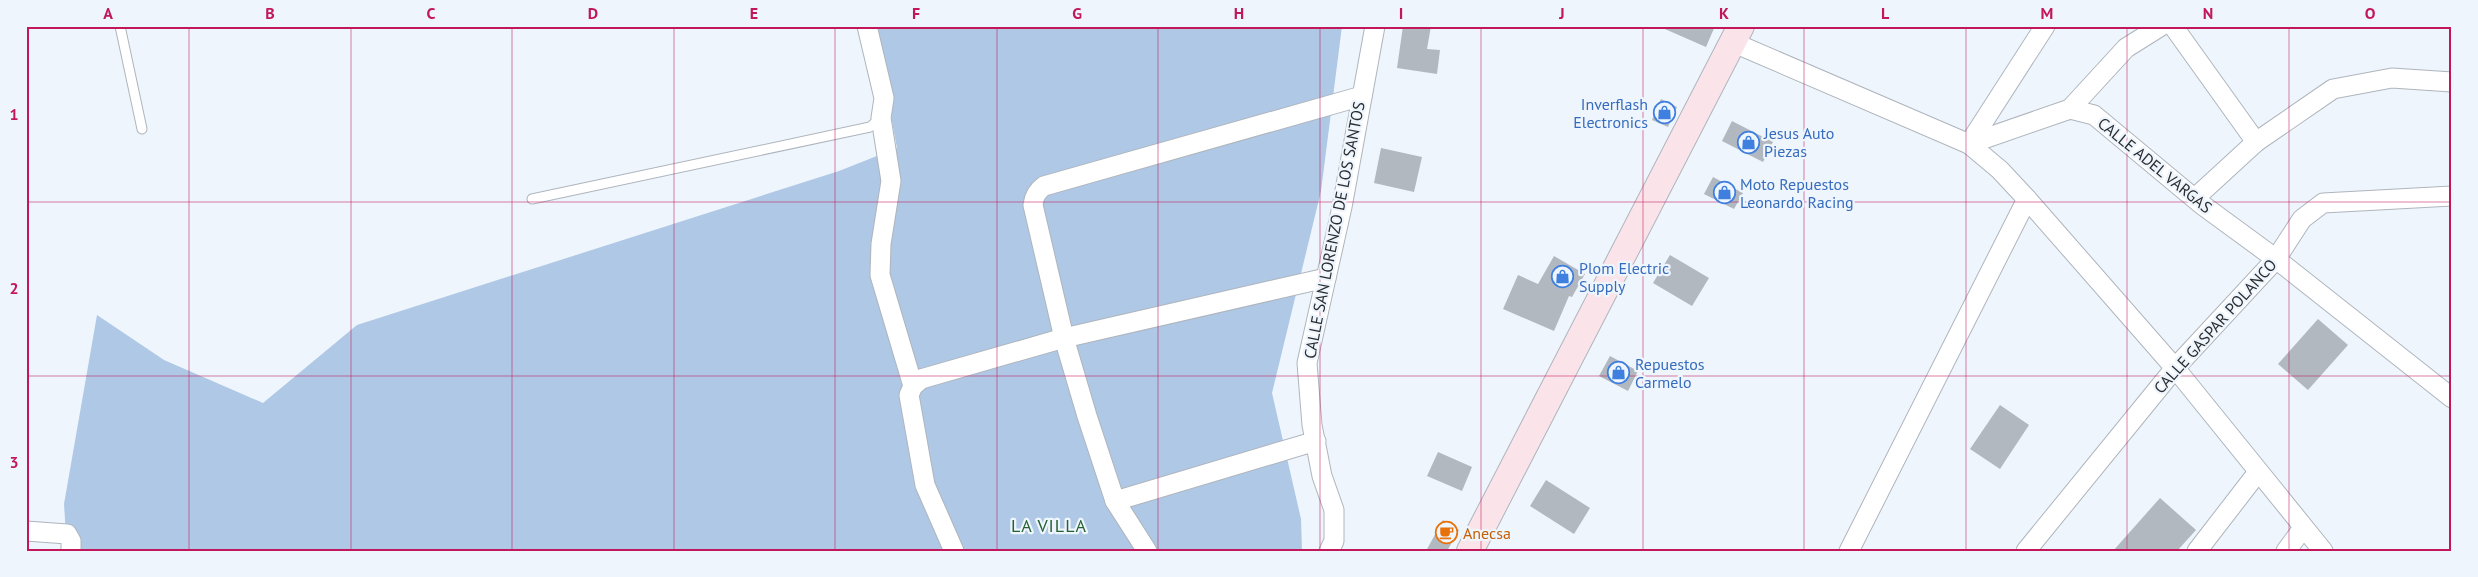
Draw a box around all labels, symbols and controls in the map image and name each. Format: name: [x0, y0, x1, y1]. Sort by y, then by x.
text: A: [103, 3, 113, 23]
text: B: [265, 3, 275, 23]
text: C: [427, 3, 436, 23]
text: D: [588, 3, 598, 23]
text: E: [750, 3, 758, 23]
text: F: [912, 3, 920, 23]
text: G: [1072, 3, 1082, 23]
text: H: [1234, 3, 1244, 23]
text: I: [1399, 3, 1403, 23]
text: J: [1558, 3, 1565, 23]
text: K: [1719, 3, 1729, 23]
text: L: [1881, 3, 1890, 23]
text: M: [2041, 3, 2053, 23]
text: N: [2203, 3, 2213, 23]
text: O: [2365, 3, 2376, 23]
place label: Inverflash Electronics: [1573, 94, 1648, 132]
street label: CALLE SAN LORENZO DE LOS SANTOS: [1299, 100, 1369, 360]
shop icon: Inverflash Electronics: [1652, 101, 1676, 125]
text: 1: [9, 104, 19, 124]
street label: CALLE ADEL VARGAS: [2094, 113, 2216, 217]
place label: Jesus Auto Piezas: [1763, 123, 1834, 161]
shop icon: Jesus Auto Piezas: [1736, 130, 1760, 154]
place label: Moto Repuestos Leonardo Racing: [1740, 174, 1854, 212]
shop icon: Moto Repuestos Leonardo Racing: [1712, 181, 1736, 205]
street label: CALLE GASPAR POLANCO: [2149, 255, 2281, 397]
place label: Plom Electric Supply: [1579, 258, 1669, 296]
shop icon: Plom Electric Supply: [1551, 265, 1575, 289]
text: 2: [9, 278, 19, 298]
place label: Repuestos Carmelo: [1635, 354, 1705, 392]
shop icon: Repuestos Carmelo: [1607, 361, 1631, 385]
text: 3: [9, 452, 19, 472]
district label: LA VILLA: [1011, 514, 1087, 537]
cafe icon: Anecsa: [1435, 521, 1459, 545]
place label: Anecsa: [1463, 523, 1511, 543]

